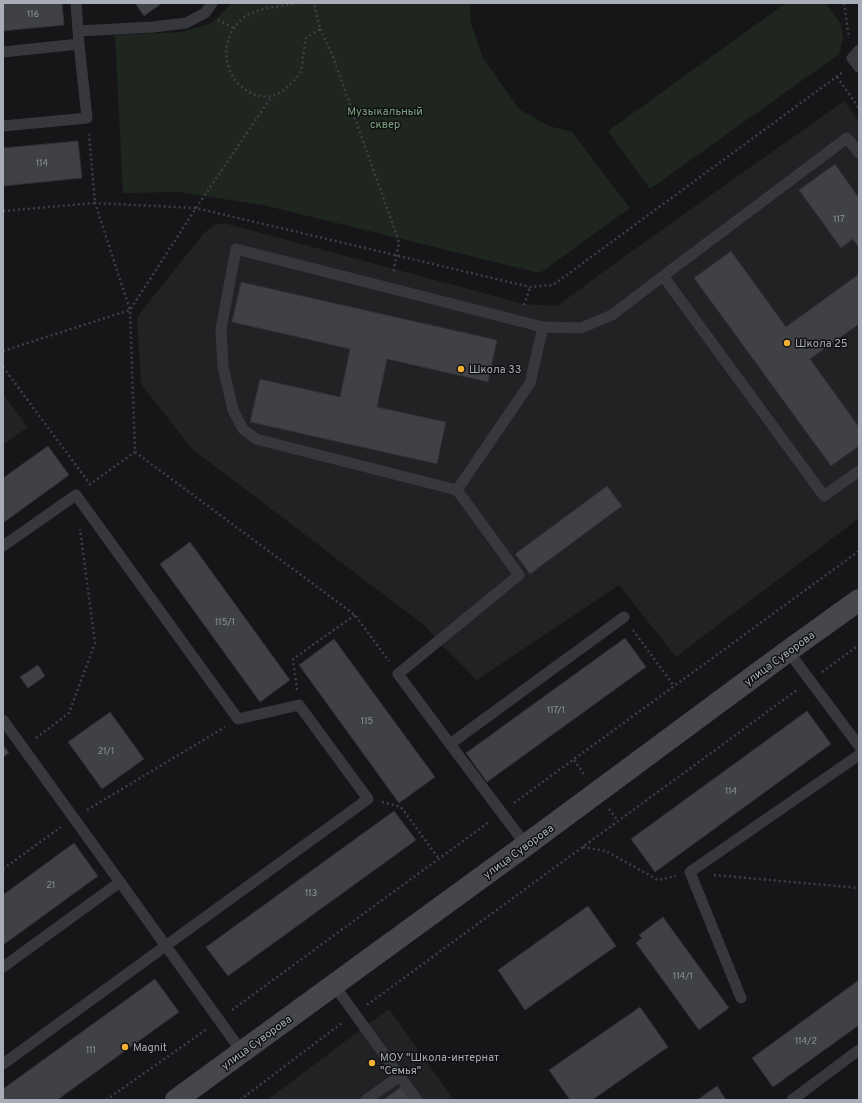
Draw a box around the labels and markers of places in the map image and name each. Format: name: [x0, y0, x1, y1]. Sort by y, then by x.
place label: Школа 25: [795, 337, 848, 351]
marker: Школа 25: [782, 338, 792, 348]
place label: Школа 33: [469, 363, 521, 377]
marker: Школа 33: [456, 364, 466, 374]
place label: Magnit: [133, 1041, 167, 1055]
marker: Magnit: [120, 1042, 130, 1052]
place label: МОУ "Школа-интернат "Семья": [380, 1051, 499, 1078]
marker: МОУ "Школа-интернат "Семья": [367, 1058, 377, 1068]

